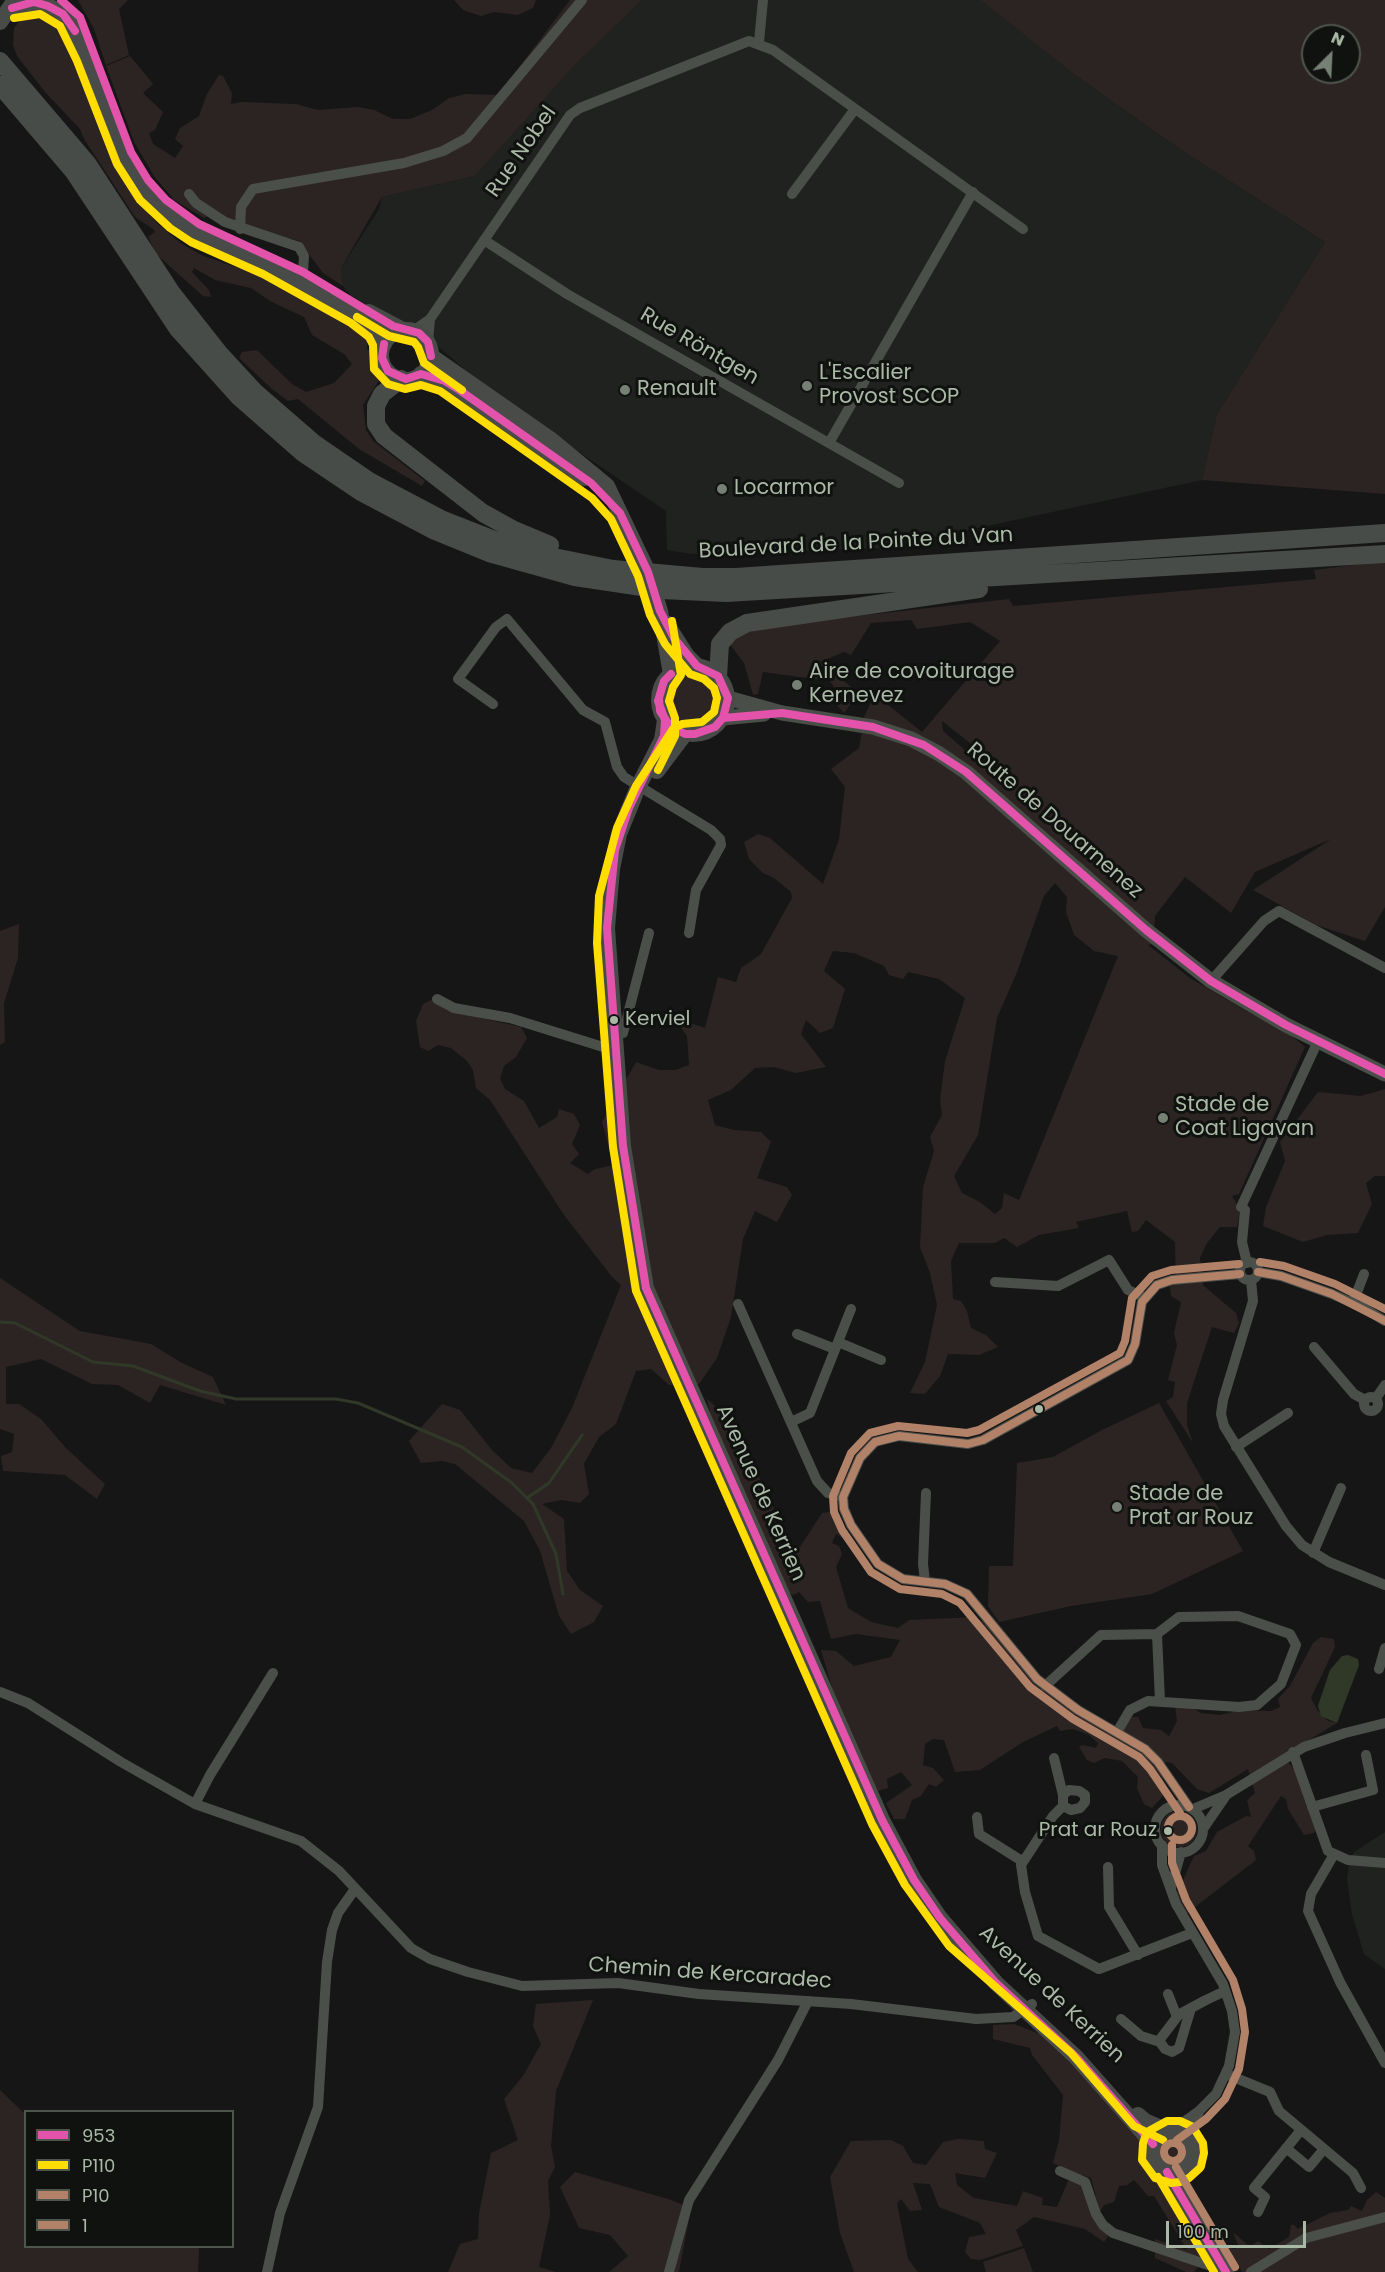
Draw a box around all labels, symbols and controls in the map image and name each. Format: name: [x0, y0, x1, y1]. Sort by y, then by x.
north arrow: [1301, 24, 1361, 84]
text: N: [1328, 26, 1348, 52]
street label: Rue Nobel: [481, 102, 563, 202]
street label: Rue Röntgen: [635, 303, 763, 391]
place label: L'Escalier Provost SCOP: [819, 361, 959, 411]
place label: Renault: [637, 377, 717, 403]
marker: L'Escalier Provost SCOP: [800, 379, 814, 393]
marker: Renault: [618, 383, 632, 397]
place label: Locarmor: [734, 476, 834, 502]
marker: Locarmor: [715, 482, 729, 496]
street label: Boulevard de la Pointe du Van: [698, 523, 1014, 565]
place label: Aire de covoiturage Kernevez: [809, 660, 1015, 710]
marker: Aire de covoiturage Kernevez: [790, 678, 804, 692]
street label: Route de Douarnenez: [961, 738, 1147, 904]
place label: Kerviel: [625, 1008, 690, 1032]
marker: Kerviel: [608, 1014, 620, 1026]
place label: Stade de Coat Ligavan: [1175, 1093, 1314, 1143]
marker: Stade de Coat Ligavan: [1156, 1111, 1170, 1125]
street label: Avenue de Kerrien: [710, 1401, 810, 1585]
unlabelled marker: [1033, 1403, 1045, 1415]
place label: Stade de Prat ar Rouz: [1129, 1482, 1253, 1532]
marker: Stade de Prat ar Rouz: [1110, 1500, 1124, 1514]
place label: Prat ar Rouz: [1039, 1819, 1157, 1843]
marker: Prat ar Rouz: [1162, 1825, 1174, 1837]
street label: Avenue de Kerrien: [973, 1921, 1129, 2069]
street label: Chemin de Kercaradec: [588, 1953, 832, 1995]
legend: [24, 2110, 234, 2248]
text: 953: [82, 2123, 115, 2148]
text: P110: [82, 2153, 115, 2178]
text: P10: [82, 2183, 110, 2208]
scale bar: [1169, 2209, 1308, 2247]
text: 1: [82, 2213, 88, 2238]
text: 100 m: [1177, 2219, 1229, 2244]

